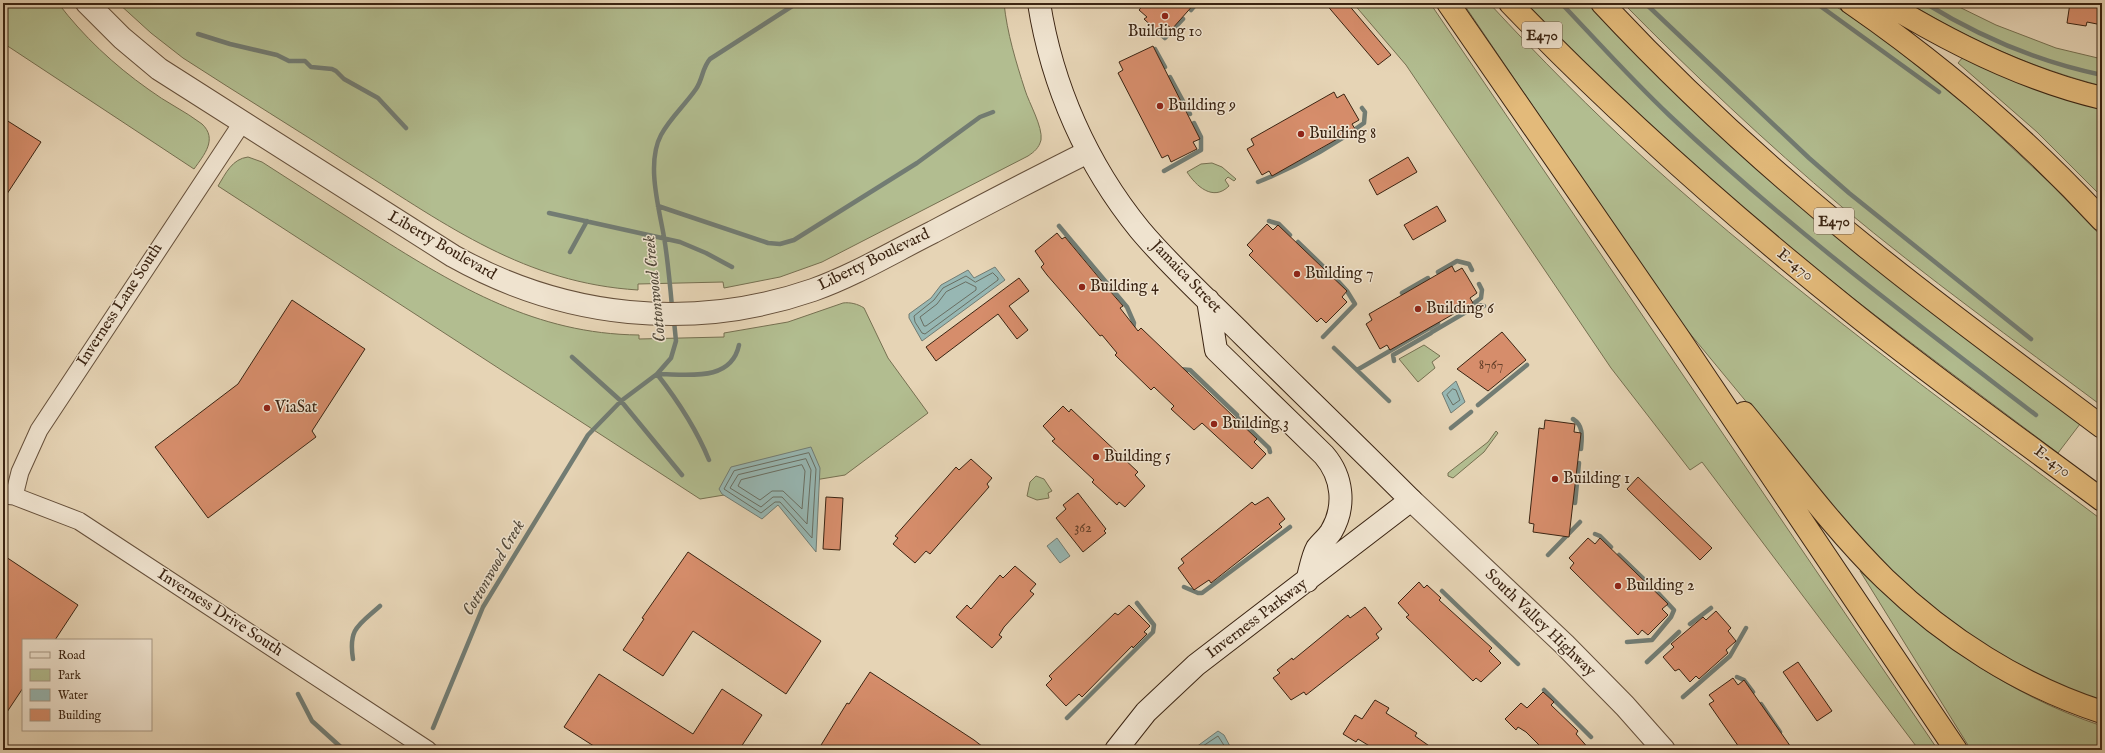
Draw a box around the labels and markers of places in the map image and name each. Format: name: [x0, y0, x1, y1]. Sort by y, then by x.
marker: Building 10: [1160, 11, 1170, 21]
place label: Building 10: [1128, 22, 1203, 42]
place label: Building 9: [1168, 96, 1236, 116]
marker: Building 9: [1155, 101, 1165, 111]
place label: Building 8: [1309, 124, 1376, 144]
marker: Building 8: [1296, 129, 1306, 139]
place label: Building 7: [1305, 264, 1373, 284]
marker: Building 7: [1292, 269, 1302, 279]
place label: Building 4: [1090, 277, 1159, 297]
marker: Building 4: [1077, 282, 1087, 292]
place label: Building 6: [1426, 299, 1494, 319]
marker: Building 6: [1413, 304, 1423, 314]
place label: ViaSat: [274, 398, 318, 418]
marker: ViaSat: [262, 403, 272, 413]
place label: Building 3: [1222, 414, 1289, 434]
marker: Building 3: [1209, 419, 1219, 429]
place label: Building 5: [1104, 447, 1171, 467]
marker: Building 5: [1091, 452, 1101, 462]
place label: Building 1: [1563, 469, 1630, 489]
marker: Building 1: [1550, 474, 1560, 484]
place label: Building 2: [1626, 576, 1695, 596]
marker: Building 2: [1613, 581, 1623, 591]

